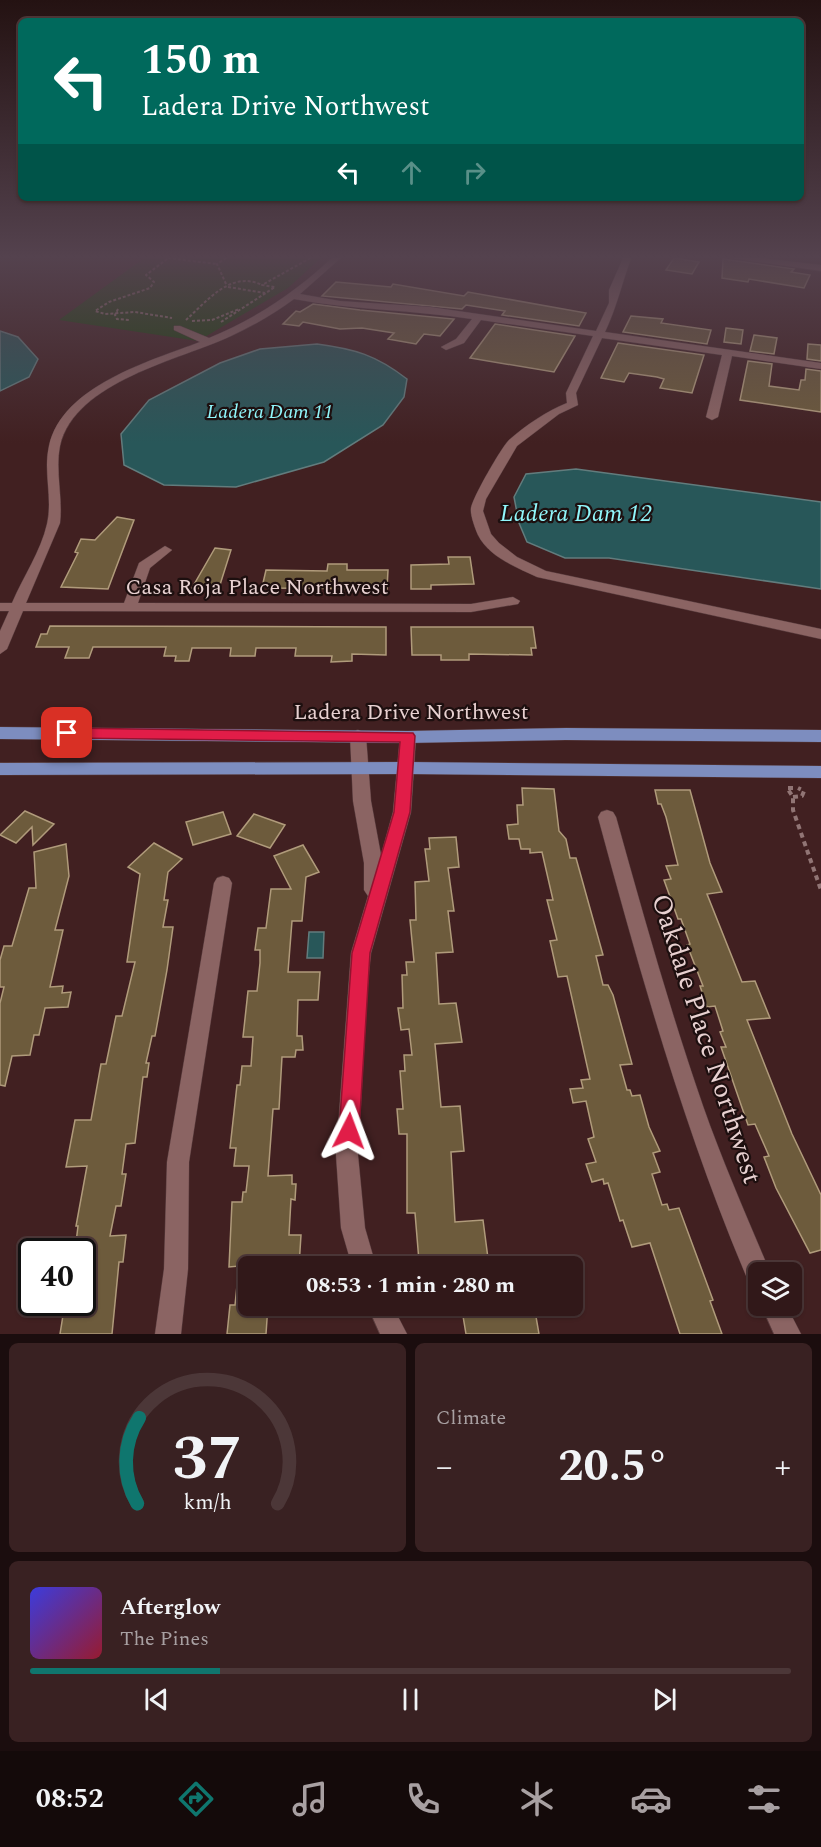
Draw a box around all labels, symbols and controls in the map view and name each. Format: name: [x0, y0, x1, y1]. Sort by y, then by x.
text: 150 m: [141, 29, 260, 92]
icon: left: [42, 42, 120, 120]
text: Ladera Drive Northwest: [141, 86, 429, 128]
icon: left: [332, 156, 365, 189]
icon: ahead: [395, 156, 428, 189]
icon: right: [458, 156, 491, 189]
water label: Ladera Dam 11: [206, 397, 334, 427]
water label: Ladera Dam 12: [500, 496, 652, 532]
street label: Casa Roja Place Northwest: [126, 571, 389, 604]
street label: Ladera Drive Northwest: [293, 696, 529, 729]
pin: [41, 707, 92, 758]
icon: arrive: [50, 716, 83, 749]
street label: Oakdale Place Northwest: [639, 889, 773, 1189]
position arrow: [317, 1099, 381, 1163]
speed limit sign: 40: [18, 1238, 96, 1316]
map controls: [748, 1262, 802, 1316]
button: layers: [748, 1262, 802, 1316]
text: 08:53 · 1 min · 280 m: [306, 1269, 515, 1302]
text: Climate: [436, 1403, 506, 1433]
text: 37: [172, 1412, 243, 1507]
text: 20.5°: [558, 1432, 669, 1501]
text: −: [436, 1442, 453, 1492]
text: +: [774, 1442, 791, 1492]
text: km/h: [183, 1487, 232, 1520]
text: Afterglow: [120, 1591, 220, 1624]
text: The Pines: [120, 1624, 209, 1654]
icon: previous: [140, 1683, 173, 1716]
icon: pause: [394, 1683, 427, 1716]
icon: next: [648, 1683, 681, 1716]
text: 08:52: [36, 1778, 104, 1820]
icon: directions: [175, 1778, 217, 1820]
icon: music: [289, 1778, 331, 1820]
icon: phone: [402, 1778, 444, 1820]
icon: climate: [516, 1778, 558, 1820]
icon: car: [630, 1778, 672, 1820]
icon: filters: [743, 1778, 785, 1820]

